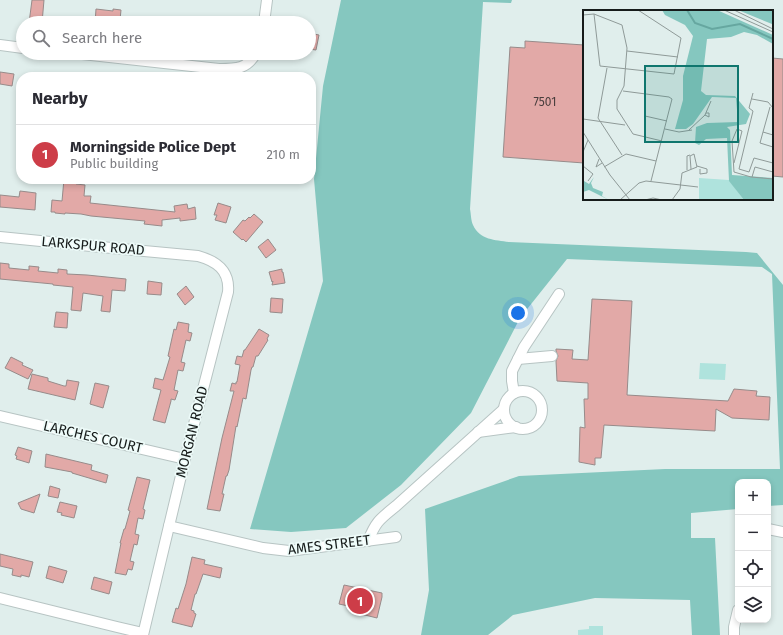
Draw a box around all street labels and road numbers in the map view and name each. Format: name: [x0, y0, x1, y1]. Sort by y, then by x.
street label: LARKSPUR ROAD: [41, 233, 145, 259]
street label: MORGAN ROAD: [172, 384, 212, 480]
street label: LARCHES COURT: [42, 417, 145, 457]
street label: AMES STREET: [287, 531, 372, 558]

